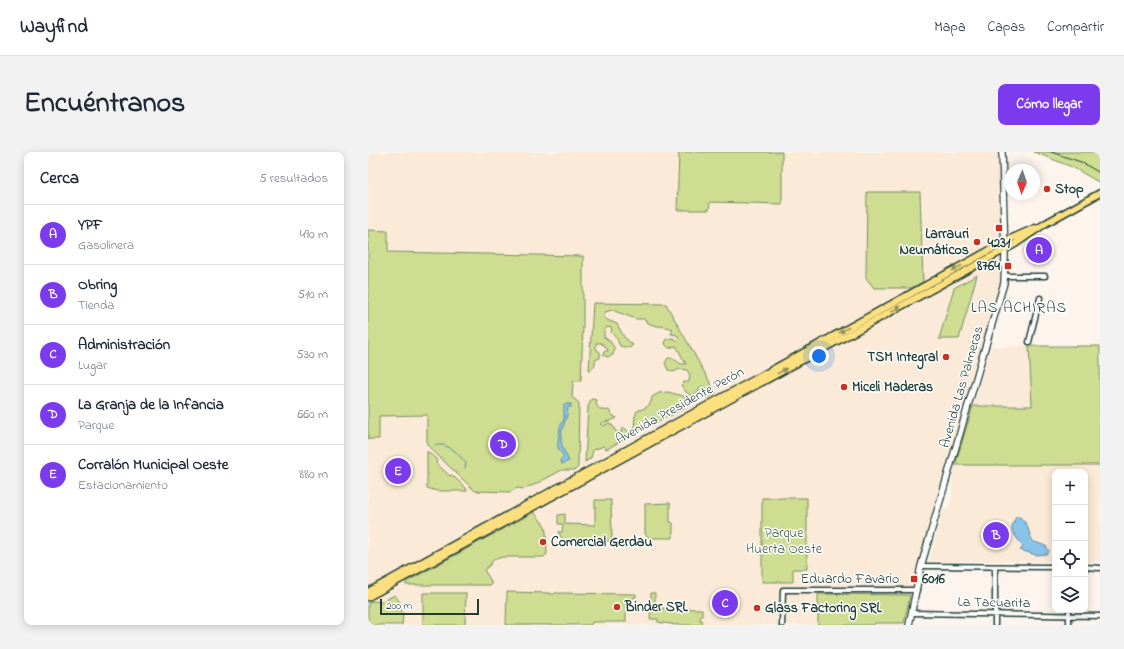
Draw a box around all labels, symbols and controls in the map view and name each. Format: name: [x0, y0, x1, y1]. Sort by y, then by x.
text: Wayfind: [20, 14, 88, 41]
text: Mapa: [934, 17, 966, 38]
text: Capas: [988, 17, 1025, 38]
text: Compartir: [1047, 17, 1104, 38]
text: Encuéntranos: [24, 84, 185, 125]
button: Cómo llegar: [998, 84, 1100, 125]
north arrow: [1004, 164, 1040, 200]
text: Cerca: [40, 166, 79, 191]
text: 5 resultados: [259, 169, 328, 188]
place label: Stop: [1055, 179, 1084, 200]
marker: Stop: [1042, 184, 1052, 194]
text: YPF: [78, 214, 102, 236]
marker: 4231: [994, 223, 1004, 233]
place label: Larrauri Neumáticos: [900, 224, 969, 261]
text: A: [49, 225, 57, 244]
text: 490 m: [300, 225, 328, 244]
place label: 4231: [987, 233, 1011, 254]
pin: A: [1026, 235, 1052, 265]
text: Gasolinera: [78, 236, 134, 255]
marker: Larrauri Neumáticos: [972, 237, 982, 247]
place label: 8764: [976, 256, 1000, 277]
marker: 8764: [1003, 261, 1013, 271]
one-way arrow: [952, 264, 963, 271]
text: Obring: [78, 274, 117, 296]
text: B: [49, 285, 57, 304]
text: 510 m: [297, 285, 328, 304]
text: Tienda: [78, 296, 114, 315]
district label: LAS ACHIRAS: [971, 297, 1067, 319]
one-way arrow: [891, 305, 902, 312]
street label: Avenida Las Palmeras: [935, 324, 989, 450]
one-way arrow: [838, 327, 849, 334]
text: Administración: [78, 334, 170, 356]
text: C: [49, 345, 57, 364]
text: 530 m: [296, 345, 328, 364]
your location: [809, 346, 829, 366]
place label: TSM Integral: [867, 347, 939, 370]
marker: TSM Integral: [941, 352, 951, 362]
text: Lugar: [78, 356, 107, 375]
street label: Avenida Presidente Perón: [612, 362, 748, 450]
one-way arrow: [776, 367, 788, 374]
place label: Miceli Maderas: [852, 377, 933, 398]
marker: Miceli Maderas: [839, 382, 849, 392]
text: La Granja de la Infancia: [78, 394, 224, 416]
text: D: [48, 405, 58, 424]
text: 660 m: [298, 405, 328, 424]
text: Parque: [78, 416, 114, 435]
pin: D: [490, 429, 516, 459]
text: Corralón Municipal Oeste: [78, 454, 229, 476]
pin: E: [385, 456, 411, 486]
text: E: [49, 465, 57, 484]
text: 880 m: [299, 465, 328, 484]
map controls: [1052, 469, 1088, 613]
button: +: [1052, 469, 1088, 505]
text: Estacionamiento: [78, 476, 168, 495]
button: −: [1052, 505, 1088, 541]
pin: B: [983, 520, 1009, 550]
park label: Parque Huerta Oeste: [746, 523, 823, 560]
place label: Comercial Gerdau: [551, 532, 652, 553]
marker: Comercial Gerdau: [538, 537, 548, 547]
button: locate: [1052, 541, 1088, 577]
street label: Eduardo Favario: [801, 569, 899, 590]
place label: 6016: [921, 569, 946, 590]
marker: 6016: [909, 574, 919, 584]
button: layers: [1052, 577, 1088, 613]
pin: C: [712, 588, 738, 618]
street label: La Tacuarita: [957, 592, 1031, 614]
scale bar: [380, 597, 479, 616]
place label: Binder SRL: [624, 597, 689, 618]
text: 200 m: [386, 598, 412, 614]
place label: Glass Factoring SRL: [765, 598, 883, 621]
marker: Binder SRL: [612, 602, 622, 612]
marker: Glass Factoring SRL: [752, 603, 762, 613]

